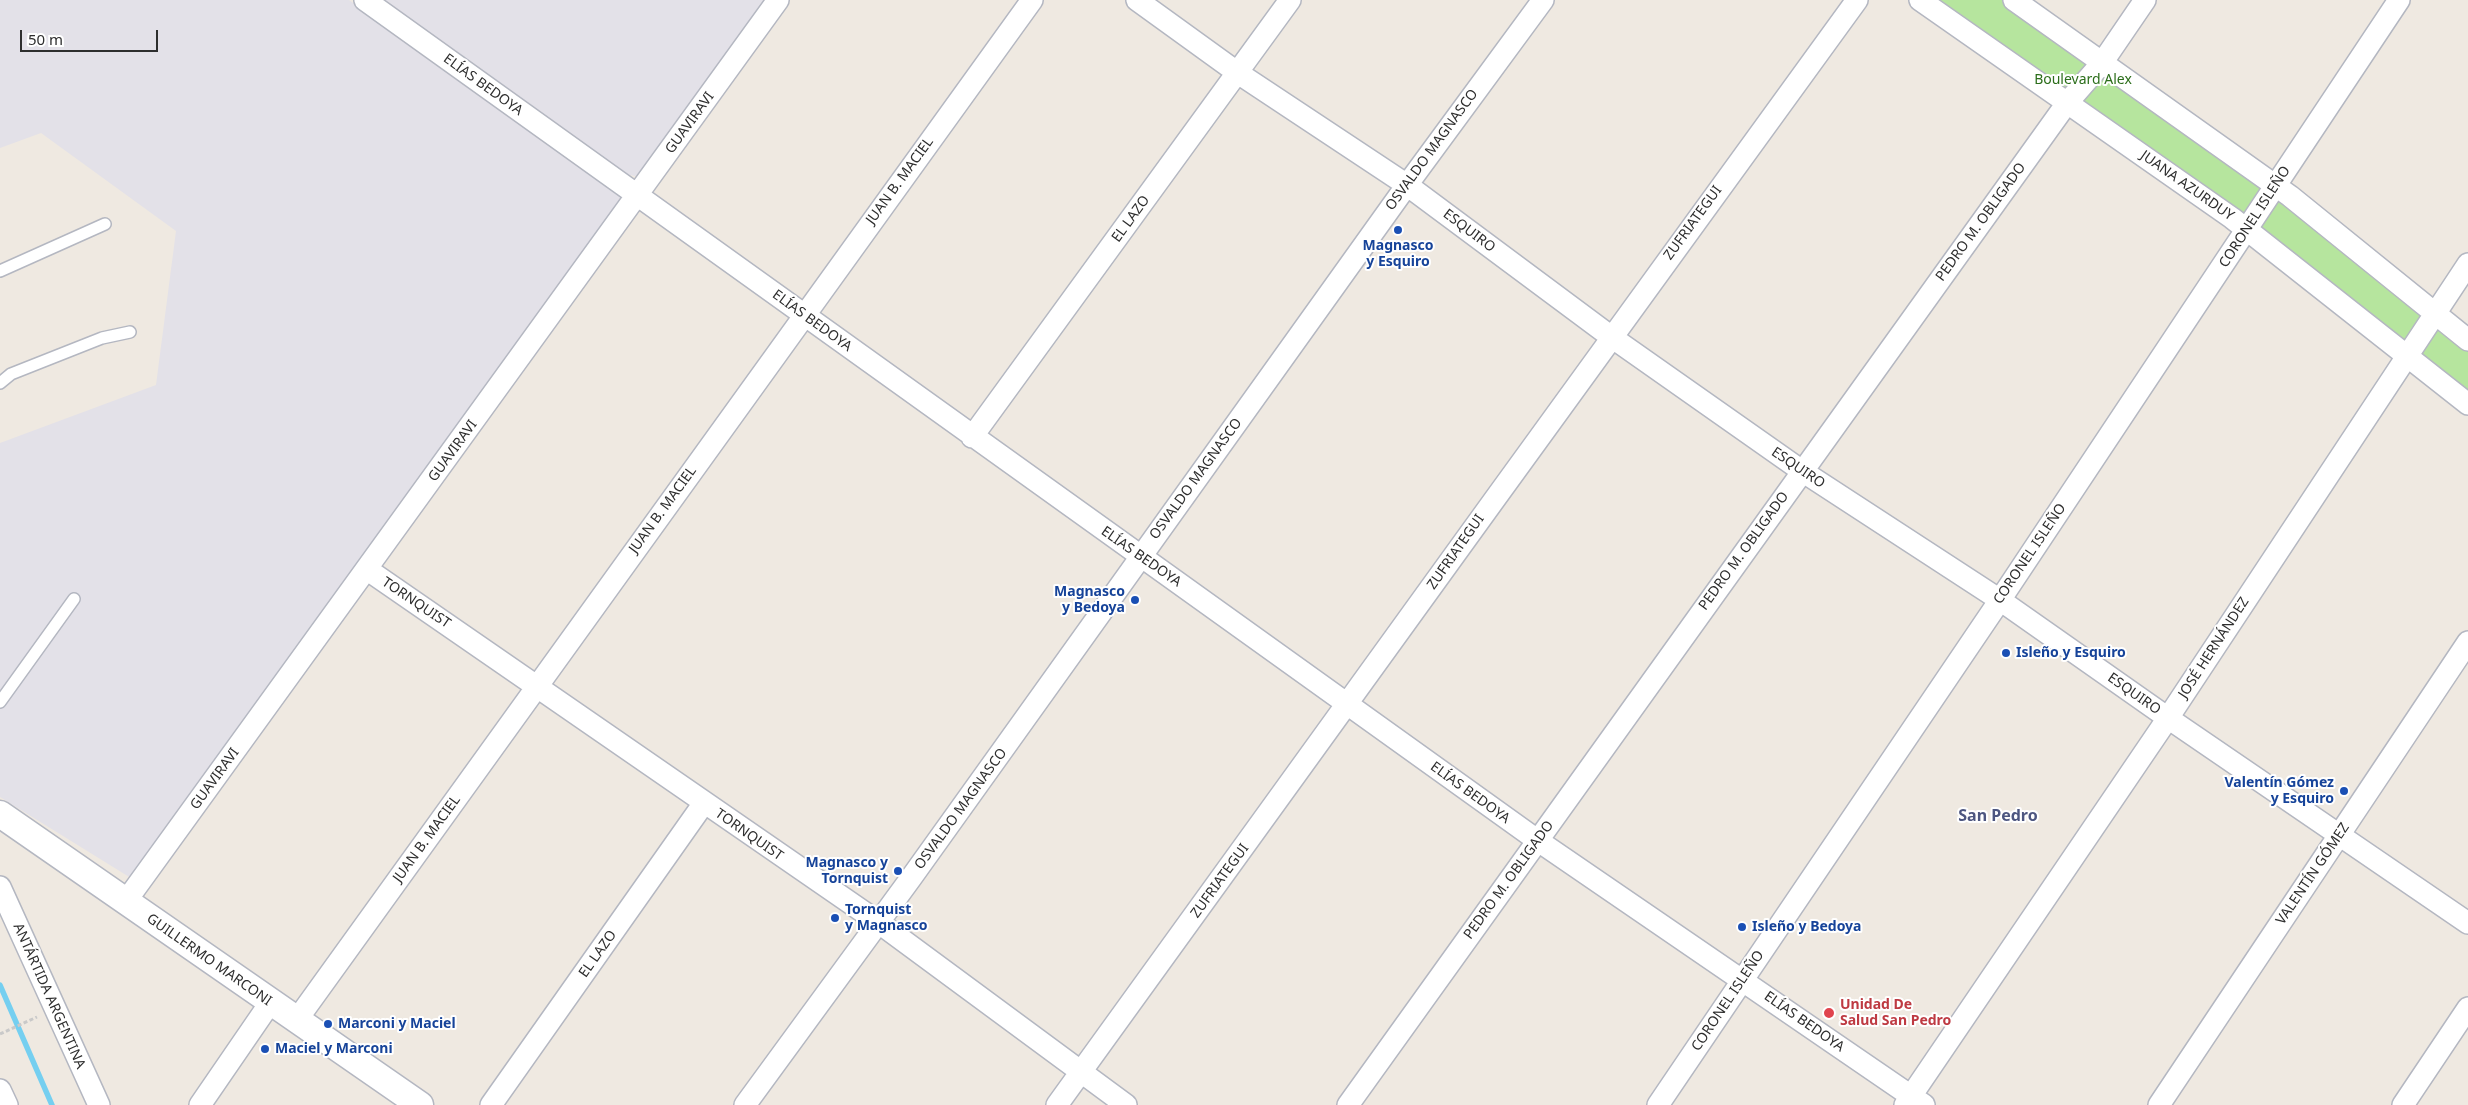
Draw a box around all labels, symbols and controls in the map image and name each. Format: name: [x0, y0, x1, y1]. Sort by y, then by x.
scale bar: [22, 20, 160, 52]
text: 50 m: [28, 29, 63, 49]
street label: ELÍAS BEDOYA: [440, 51, 526, 119]
park label: Boulevard Alex: [2034, 72, 2132, 88]
street label: OSVALDO MAGNASCO: [1382, 86, 1482, 214]
street label: GUAVIRAVI: [662, 89, 718, 157]
street label: JUAN B. MACIEL: [863, 134, 937, 228]
street label: JUANA AZURDUY: [2137, 147, 2237, 225]
street label: PEDRO M. OBLIGADO: [1932, 160, 2030, 284]
street label: CORONEL ISLEÑO: [2216, 163, 2294, 271]
street label: ZUFRIATEGUI: [1660, 183, 1726, 263]
street label: EL LAZO: [1108, 192, 1154, 246]
street label: ESQUIRO: [1440, 206, 1498, 256]
marker: Magnasco y Esquiro: [1392, 224, 1404, 236]
place label: Magnasco y Esquiro: [1363, 238, 1433, 270]
street label: ELÍAS BEDOYA: [769, 287, 855, 355]
street label: OSVALDO MAGNASCO: [1146, 415, 1246, 543]
street label: GUAVIRAVI: [425, 417, 481, 485]
street label: ESQUIRO: [1768, 444, 1828, 492]
street label: JUAN B. MACIEL: [626, 463, 700, 557]
street label: PEDRO M. OBLIGADO: [1695, 489, 1793, 613]
street label: CORONEL ISLEÑO: [1990, 501, 2070, 607]
street label: ZUFRIATEGUI: [1424, 511, 1488, 593]
street label: ELÍAS BEDOYA: [1098, 523, 1184, 591]
street label: TORNQUIST: [378, 574, 454, 632]
place label: Magnasco y Bedoya: [1054, 584, 1125, 616]
marker: Magnasco y Bedoya: [1129, 594, 1141, 606]
street label: JOSÉ HERNÁNDEZ: [2175, 594, 2253, 702]
place label: Isleño y Esquiro: [2016, 645, 2126, 661]
marker: Isleño y Esquiro: [2000, 647, 2012, 659]
street label: ESQUIRO: [2104, 670, 2164, 718]
street label: GUAVIRAVI: [187, 745, 243, 813]
street label: OSVALDO MAGNASCO: [911, 745, 1011, 873]
street label: ELÍAS BEDOYA: [1427, 759, 1513, 827]
place label: Valentín Gómez y Esquiro: [2225, 775, 2334, 808]
marker: Valentín Gómez y Esquiro: [2338, 785, 2350, 797]
street label: JUAN B. MACIEL: [390, 792, 464, 886]
street label: TORNQUIST: [712, 805, 786, 865]
district label: San Pedro: [1958, 806, 2038, 826]
street label: PEDRO M. OBLIGADO: [1460, 818, 1558, 942]
street label: VALENTÍN GÓMEZ: [2273, 820, 2353, 928]
street label: ZUFRIATEGUI: [1187, 841, 1253, 921]
place label: Magnasco y Tornquist: [805, 855, 888, 888]
marker: Magnasco y Tornquist: [892, 865, 904, 877]
place label: Tornquist y Magnasco: [845, 902, 928, 934]
street label: GUILLERMO MARCONI: [143, 910, 275, 1010]
marker: Tornquist y Magnasco: [829, 912, 841, 924]
place label: Isleño y Bedoya: [1752, 919, 1861, 935]
street label: ANTÁRTIDA ARGENTINA: [9, 921, 89, 1071]
marker: Isleño y Bedoya: [1736, 921, 1748, 933]
street label: EL LAZO: [576, 927, 620, 981]
street label: CORONEL ISLEÑO: [1688, 948, 1768, 1054]
street label: ELÍAS BEDOYA: [1761, 988, 1847, 1056]
place label: Unidad De Salud San Pedro: [1840, 997, 1951, 1030]
marker: Unidad De Salud San Pedro: [1822, 1006, 1836, 1020]
place label: Marconi y Maciel: [338, 1016, 456, 1032]
marker: Marconi y Maciel: [322, 1018, 334, 1030]
place label: Maciel y Marconi: [275, 1041, 393, 1057]
marker: Maciel y Marconi: [259, 1043, 271, 1055]

